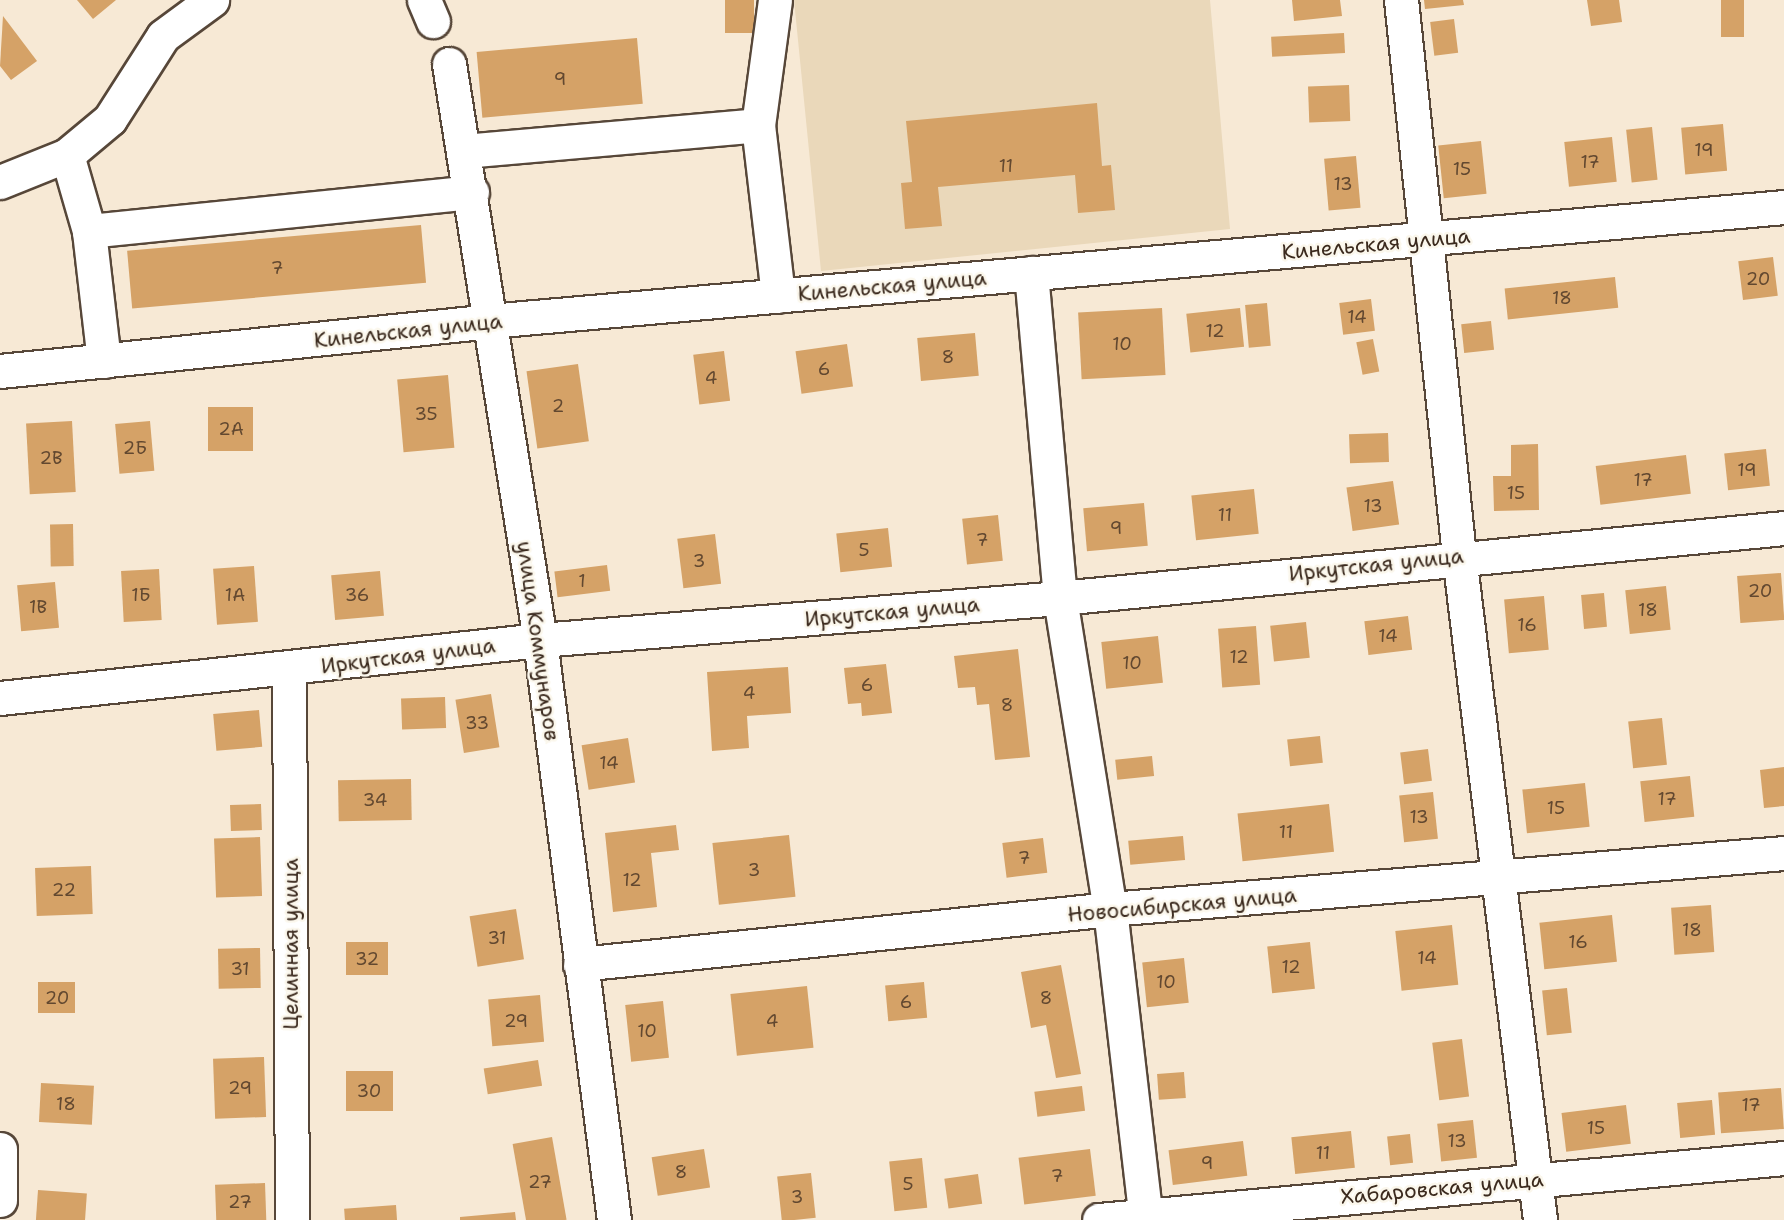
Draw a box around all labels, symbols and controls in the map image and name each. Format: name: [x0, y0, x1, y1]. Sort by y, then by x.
house number: 9: [554, 68, 566, 90]
house number: 19: [1694, 139, 1714, 161]
house number: 17: [1580, 151, 1600, 173]
house number: 11: [999, 155, 1013, 177]
house number: 15: [1453, 158, 1471, 180]
house number: 13: [1333, 173, 1353, 195]
street label: Кинельская улица: [1281, 223, 1471, 265]
house number: 7: [271, 257, 283, 279]
street label: Кинельская улица: [797, 265, 987, 307]
house number: 20: [1746, 268, 1770, 290]
house number: 18: [1552, 287, 1572, 309]
house number: 14: [1347, 306, 1367, 328]
street label: Кинельская улица: [313, 309, 503, 353]
house number: 12: [1205, 320, 1225, 342]
house number: 10: [1112, 333, 1132, 355]
house number: 8: [942, 346, 954, 368]
house number: 6: [818, 358, 830, 380]
house number: 4: [705, 367, 717, 389]
house number: 2: [552, 395, 564, 417]
house number: 35: [414, 403, 438, 425]
house number: 2А: [218, 418, 244, 440]
house number: 2Б: [123, 437, 147, 459]
house number: 2В: [39, 447, 63, 469]
house number: 19: [1737, 459, 1757, 481]
house number: 17: [1633, 469, 1653, 491]
house number: 15: [1507, 482, 1525, 504]
house number: 13: [1363, 495, 1383, 517]
house number: 11: [1218, 504, 1232, 526]
house number: 9: [1110, 517, 1122, 539]
house number: 7: [976, 529, 988, 551]
house number: 5: [858, 539, 870, 561]
street label: улица Коммунаров: [512, 540, 564, 742]
street label: Иркутская улица: [1287, 543, 1465, 587]
house number: 3: [693, 550, 705, 572]
house number: 1: [578, 570, 586, 592]
house number: 20: [1748, 580, 1772, 602]
house number: 1Б: [131, 584, 151, 606]
house number: 1А: [225, 584, 245, 606]
house number: 36: [345, 584, 369, 606]
street label: Иркутская улица: [804, 592, 980, 632]
house number: 1В: [29, 596, 47, 618]
house number: 18: [1638, 599, 1658, 621]
house number: 16: [1517, 614, 1537, 636]
house number: 14: [1378, 625, 1398, 647]
street label: Иркутская улица: [319, 633, 497, 679]
house number: 12: [1229, 646, 1249, 668]
house number: 10: [1122, 652, 1142, 674]
house number: 6: [861, 674, 873, 696]
house number: 4: [743, 682, 755, 704]
house number: 8: [1001, 694, 1013, 716]
house number: 33: [465, 712, 489, 734]
house number: 14: [599, 752, 619, 774]
house number: 17: [1657, 788, 1677, 810]
house number: 34: [363, 789, 387, 811]
house number: 15: [1547, 797, 1565, 819]
house number: 13: [1409, 806, 1429, 828]
house number: 11: [1279, 821, 1293, 843]
house number: 7: [1018, 847, 1030, 869]
street label: Целинная улица: [278, 858, 304, 1030]
house number: 3: [748, 859, 760, 881]
house number: 12: [622, 869, 642, 891]
house number: 22: [52, 879, 76, 901]
street label: Новосибирская улица: [1066, 882, 1298, 928]
house number: 18: [1682, 919, 1702, 941]
house number: 31: [487, 927, 507, 949]
house number: 16: [1568, 931, 1588, 953]
house number: 14: [1417, 947, 1437, 969]
house number: 32: [355, 948, 379, 970]
house number: 12: [1281, 956, 1301, 978]
house number: 31: [230, 958, 250, 980]
house number: 10: [1156, 971, 1176, 993]
house number: 20: [45, 987, 69, 1009]
house number: 8: [1040, 987, 1052, 1009]
house number: 6: [900, 991, 912, 1013]
house number: 29: [504, 1010, 528, 1032]
house number: 4: [766, 1010, 778, 1032]
house number: 10: [637, 1020, 657, 1042]
house number: 29: [228, 1077, 252, 1099]
house number: 30: [357, 1080, 381, 1102]
house number: 18: [56, 1093, 76, 1115]
house number: 17: [1741, 1094, 1761, 1116]
house number: 15: [1587, 1117, 1605, 1139]
house number: 13: [1447, 1130, 1467, 1152]
house number: 11: [1316, 1142, 1330, 1164]
house number: 9: [1201, 1152, 1213, 1174]
house number: 8: [675, 1161, 687, 1183]
house number: 7: [1051, 1165, 1063, 1187]
street label: Хабаровская улица: [1340, 1167, 1544, 1209]
house number: 27: [528, 1171, 552, 1193]
house number: 5: [902, 1173, 914, 1195]
house number: 3: [791, 1186, 803, 1208]
house number: 27: [228, 1191, 252, 1213]

